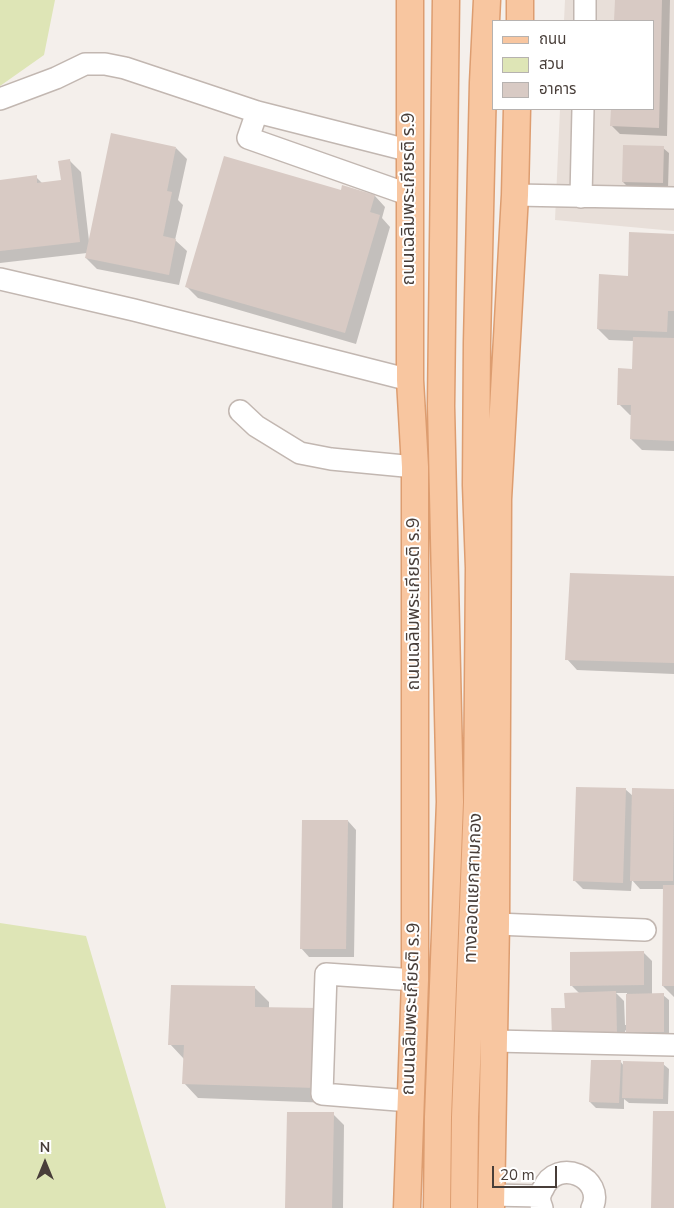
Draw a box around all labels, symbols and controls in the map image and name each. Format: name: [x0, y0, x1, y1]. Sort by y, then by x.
legend: [492, 20, 654, 110]
text: ถนน: [539, 29, 566, 49]
text: สวน: [539, 54, 564, 74]
text: อาคาร: [539, 79, 576, 99]
street label: ถนนเฉลิมพระเกียรติ ร.9: [399, 113, 421, 285]
street label: ถนนเฉลิมพระเกียรติ ร.9: [404, 518, 426, 690]
street label: ทางลอดแยกสามกอง: [461, 813, 487, 963]
street label: ถนนเฉลิมพระเกียรติ ร.9: [398, 922, 426, 1096]
north arrow: [20, 1138, 70, 1188]
text: N: [40, 1138, 50, 1157]
scale bar: [494, 1156, 559, 1188]
text: 20 m: [500, 1165, 535, 1185]

